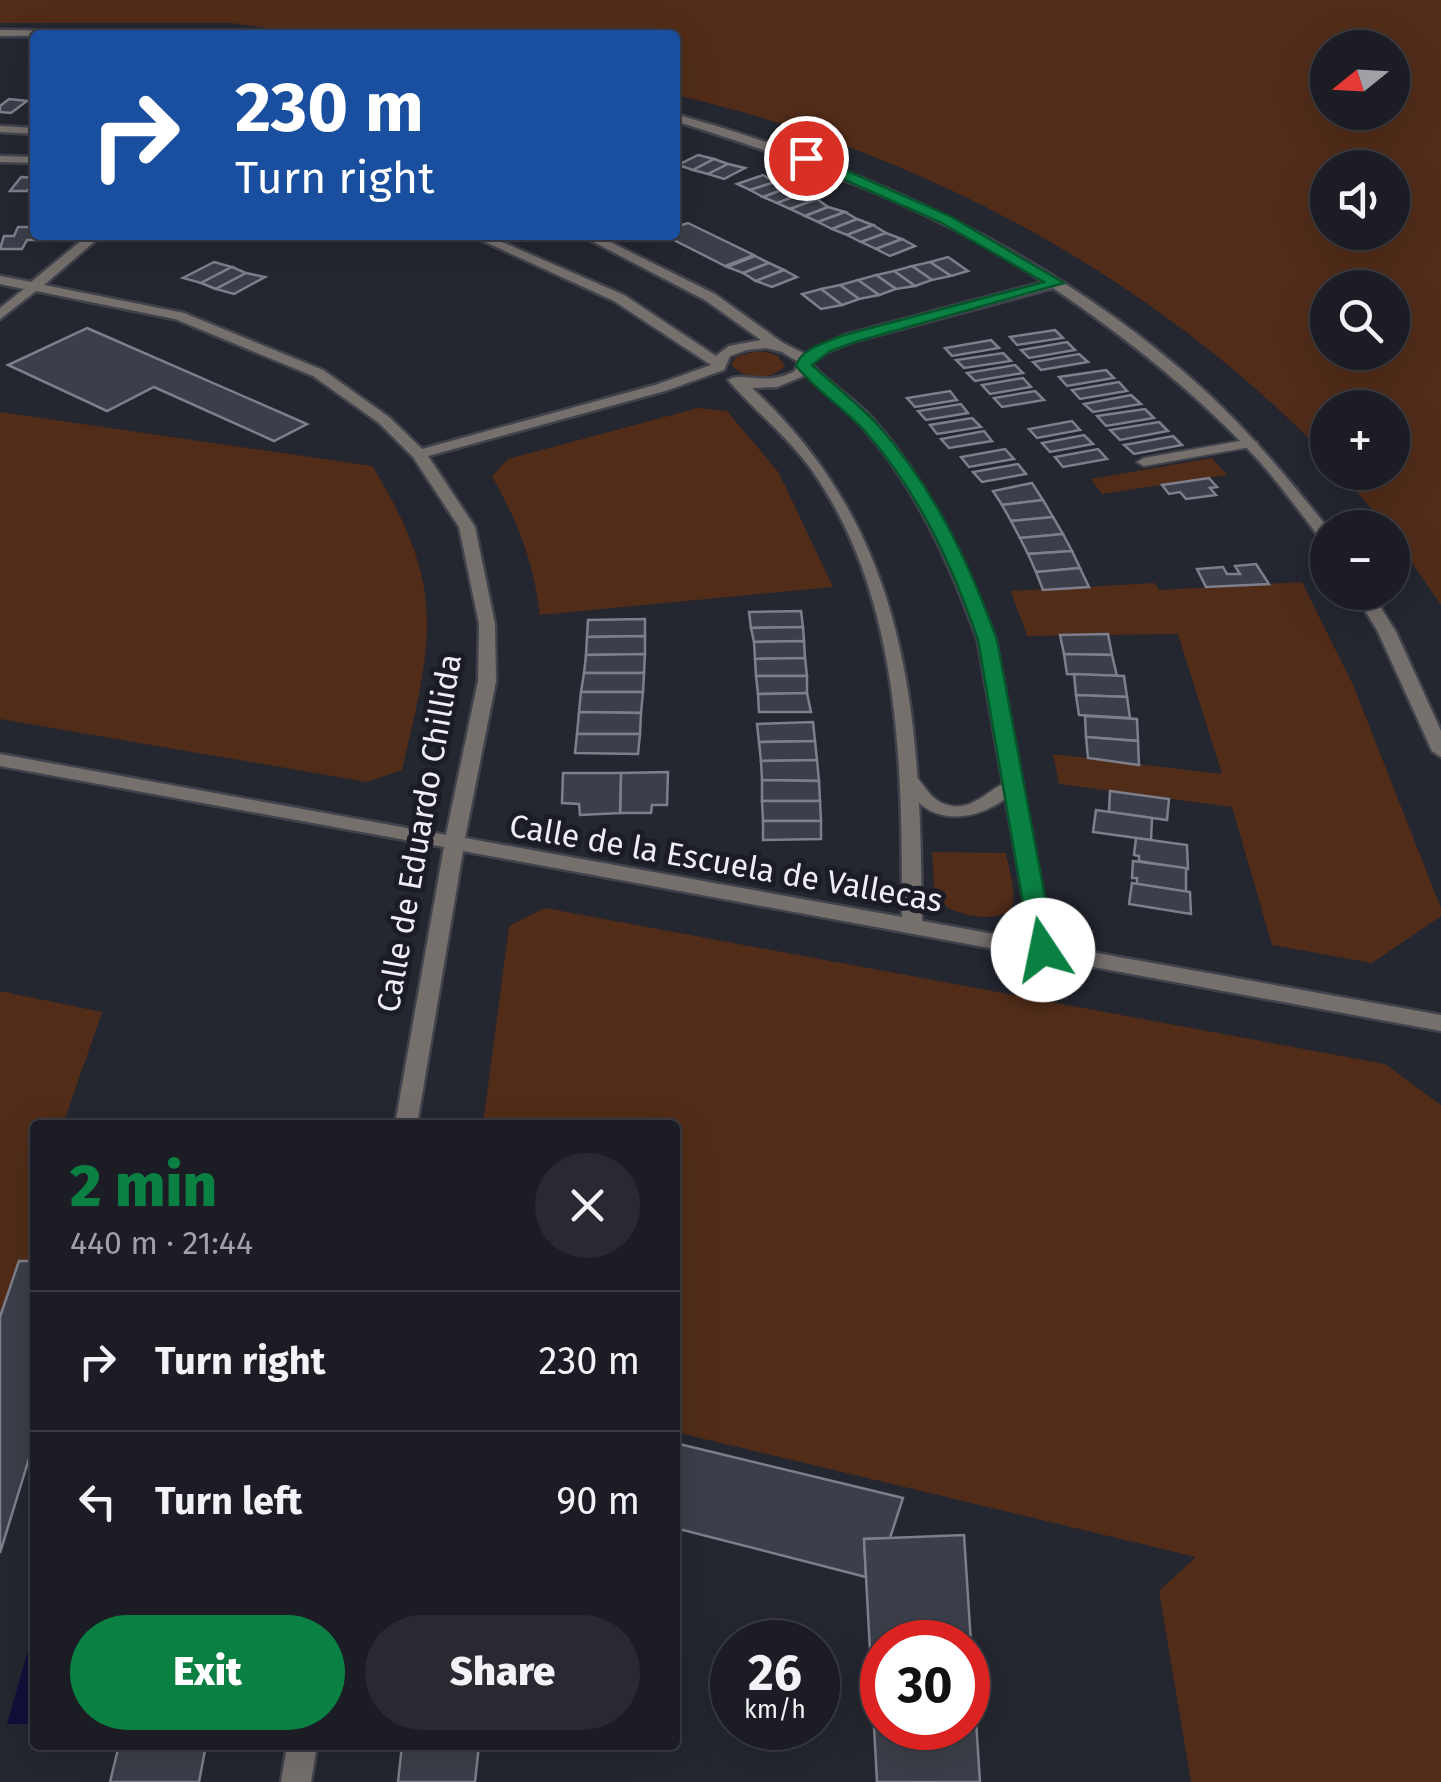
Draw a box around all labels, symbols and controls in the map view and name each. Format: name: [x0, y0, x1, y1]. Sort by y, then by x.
north arrow: [1310, 30, 1410, 130]
map controls: [1310, 30, 1410, 610]
text: 230 m: [235, 66, 424, 150]
icon: right: [70, 70, 200, 200]
pin: [764, 116, 849, 201]
icon: arrive: [779, 131, 834, 186]
button: sound: [1310, 150, 1410, 250]
text: Turn right: [235, 151, 434, 205]
button: search: [1310, 270, 1410, 370]
button: +: [1310, 390, 1410, 490]
button: −: [1310, 510, 1410, 610]
street label: Calle de Eduardo Chillida: [369, 651, 469, 1015]
street label: Calle de la Escuela de Vallecas: [506, 806, 946, 920]
position arrow: [991, 898, 1095, 1002]
text: 2 min: [70, 1150, 217, 1222]
button: close: [535, 1153, 640, 1258]
text: 440 m · 21:44: [70, 1224, 253, 1262]
icon: right: [70, 1334, 125, 1389]
text: Turn right: [155, 1338, 325, 1384]
text: 230 m: [539, 1338, 640, 1384]
icon: left: [70, 1474, 125, 1529]
text: Turn left: [155, 1478, 302, 1524]
text: 90 m: [556, 1478, 640, 1524]
button: Exit: [70, 1615, 345, 1730]
button: Share: [365, 1615, 640, 1730]
speed limit sign: 30: [860, 1620, 990, 1750]
text: 26: [748, 1643, 802, 1703]
text: km/h: [744, 1695, 806, 1725]

